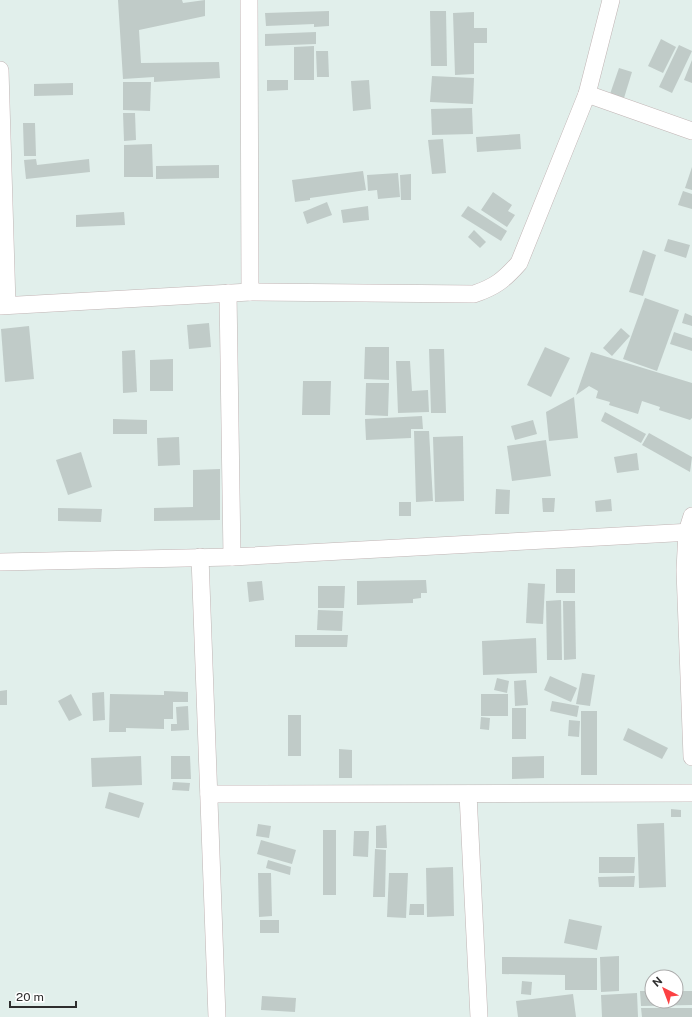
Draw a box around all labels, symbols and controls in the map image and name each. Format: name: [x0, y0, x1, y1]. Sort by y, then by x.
north arrow: [644, 969, 684, 1009]
text: N: [650, 974, 665, 989]
scale bar: [10, 983, 76, 1009]
text: 20 m: [16, 990, 44, 1004]

